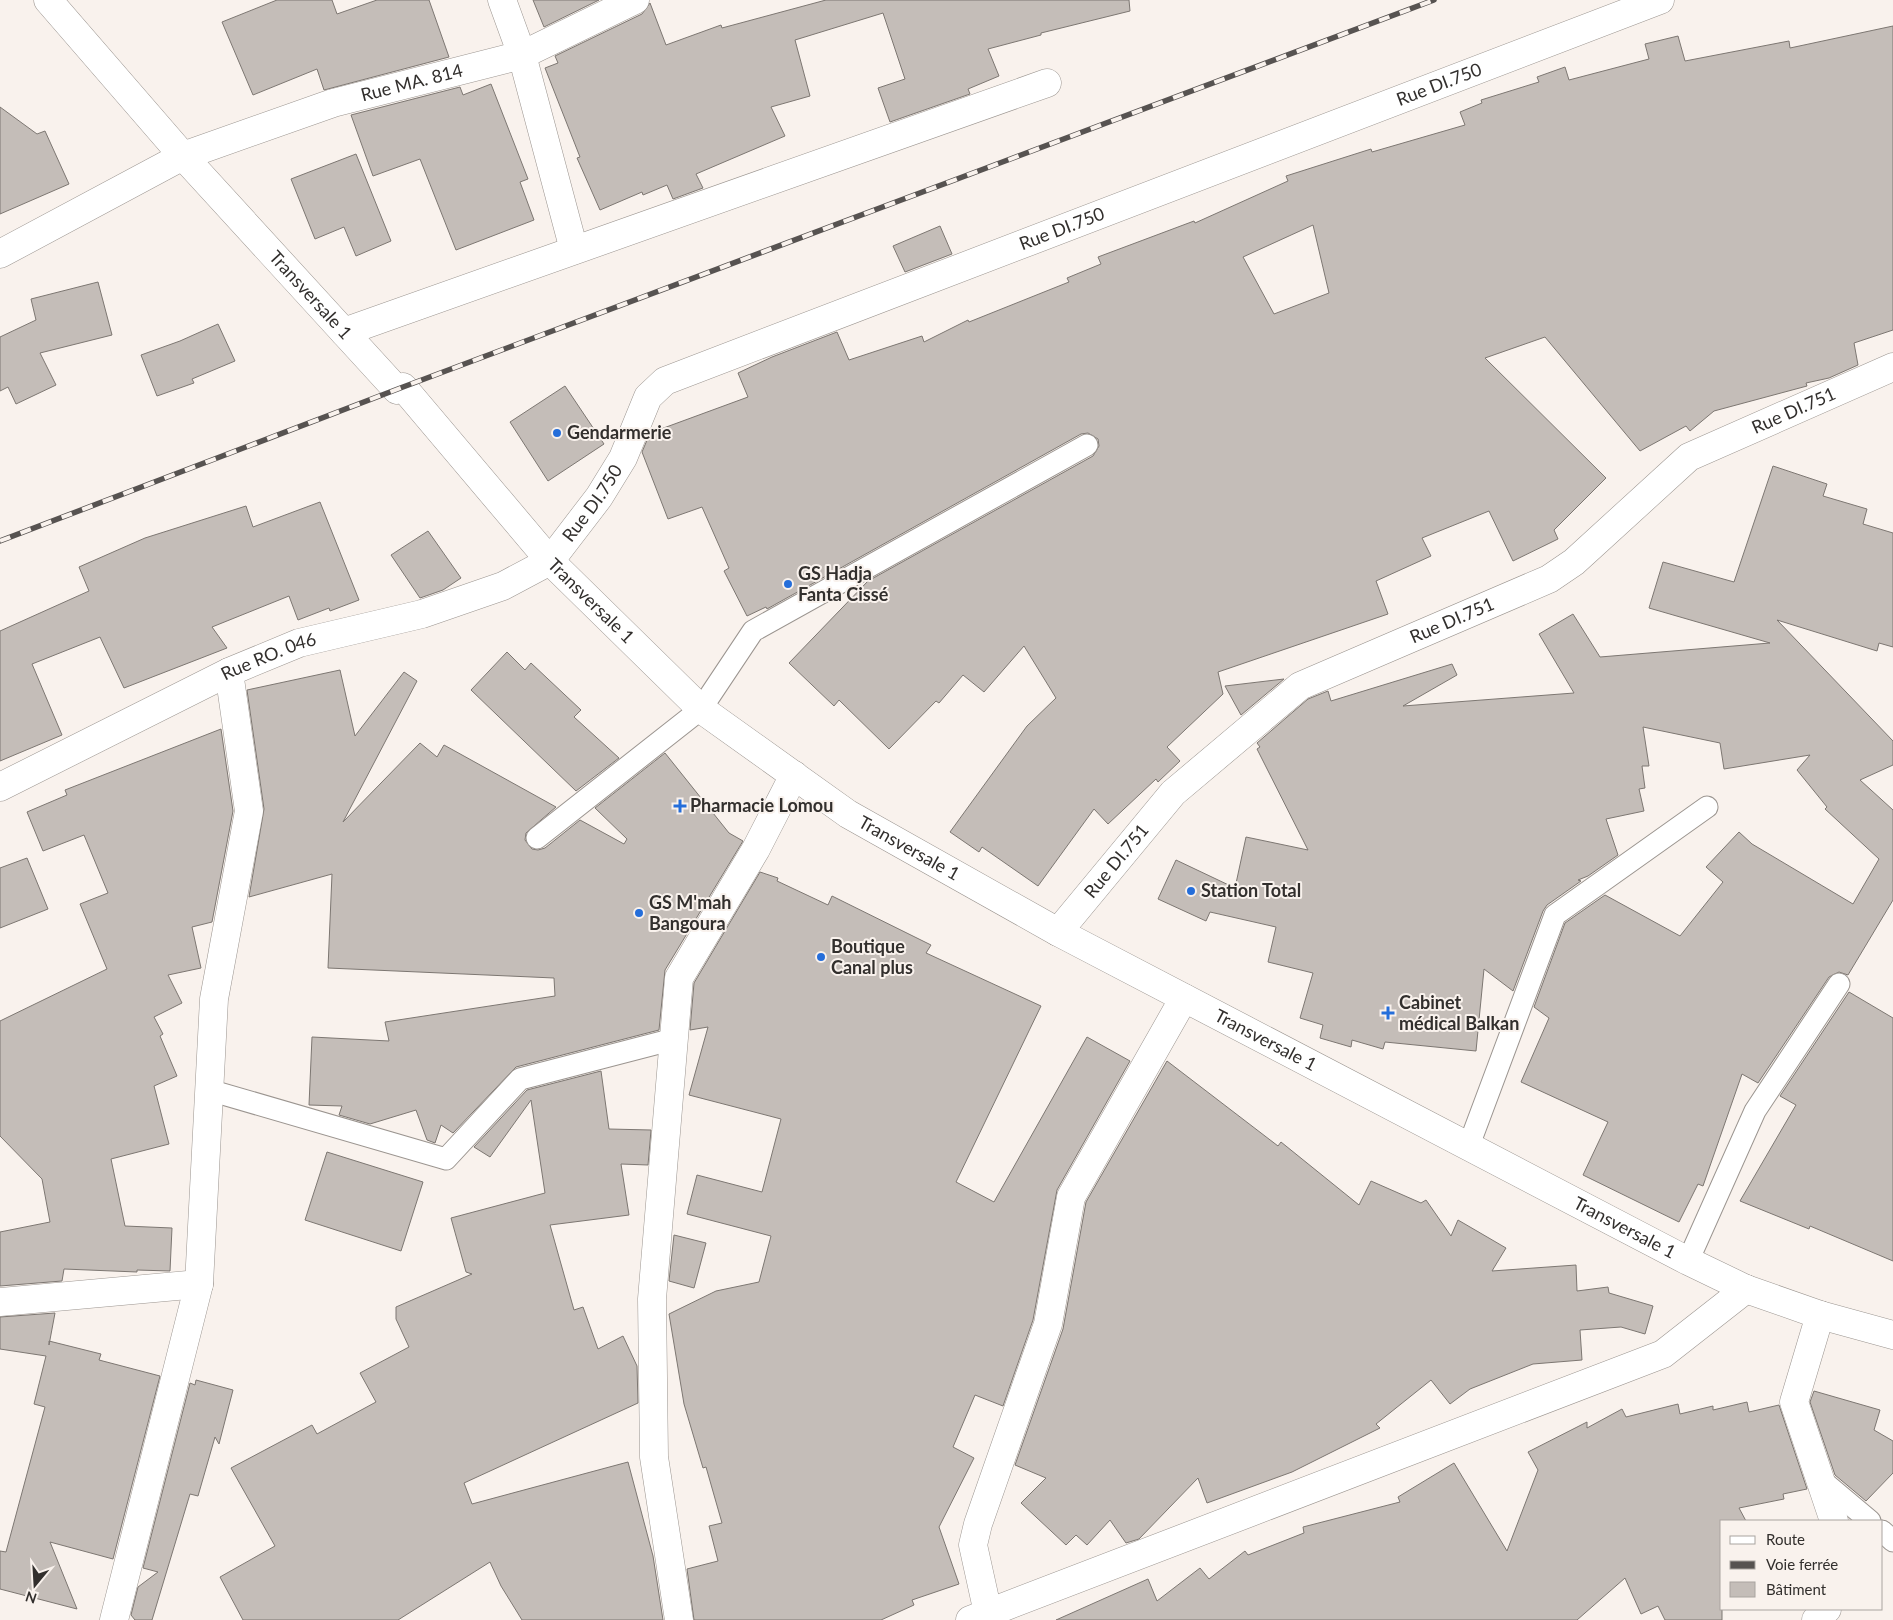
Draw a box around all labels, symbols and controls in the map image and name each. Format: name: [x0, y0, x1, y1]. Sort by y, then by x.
street label: Rue DI.750: [1393, 57, 1485, 110]
street label: Rue MA. 814: [358, 59, 465, 106]
street label: Rue DI.750: [1016, 202, 1107, 254]
street label: Transversale 1: [265, 246, 357, 343]
street label: Rue DI.751: [1748, 382, 1839, 438]
place label: Gendarmerie: [567, 421, 672, 443]
marker: Gendarmerie: [551, 427, 563, 439]
street label: Rue DI.750: [557, 460, 626, 546]
street label: Transversale 1: [544, 553, 639, 647]
place label: GS Hadja Fanta Cissé: [798, 562, 889, 605]
marker: GS Hadja Fanta Cissé: [782, 578, 794, 590]
street label: Rue DI.751: [1406, 592, 1497, 647]
street label: Rue RO. 046: [217, 627, 318, 684]
place label: Pharmacie Lomou: [690, 794, 833, 816]
marker: Pharmacie Lomou: [674, 800, 686, 812]
street label: Transversale 1: [855, 810, 964, 885]
street label: Rue DI.751: [1079, 819, 1153, 902]
place label: Station Total: [1201, 879, 1301, 901]
marker: Station Total: [1185, 885, 1197, 897]
place label: GS M'mah Bangoura: [649, 891, 732, 934]
marker: GS M'mah Bangoura: [633, 907, 645, 919]
place label: Boutique Canal plus: [831, 935, 913, 978]
marker: Boutique Canal plus: [815, 951, 827, 963]
place label: Cabinet médical Balkan: [1399, 991, 1519, 1034]
street label: Transversale 1: [1211, 1004, 1321, 1075]
marker: Cabinet médical Balkan: [1381, 1006, 1395, 1020]
street label: Transversale 1: [1570, 1191, 1680, 1263]
legend: [1720, 1520, 1883, 1610]
text: Route: [1766, 1530, 1805, 1548]
text: Voie ferrée: [1766, 1555, 1838, 1573]
north arrow: [10, 1560, 60, 1610]
text: Bâtiment: [1766, 1580, 1827, 1598]
text: N: [23, 1588, 39, 1608]

